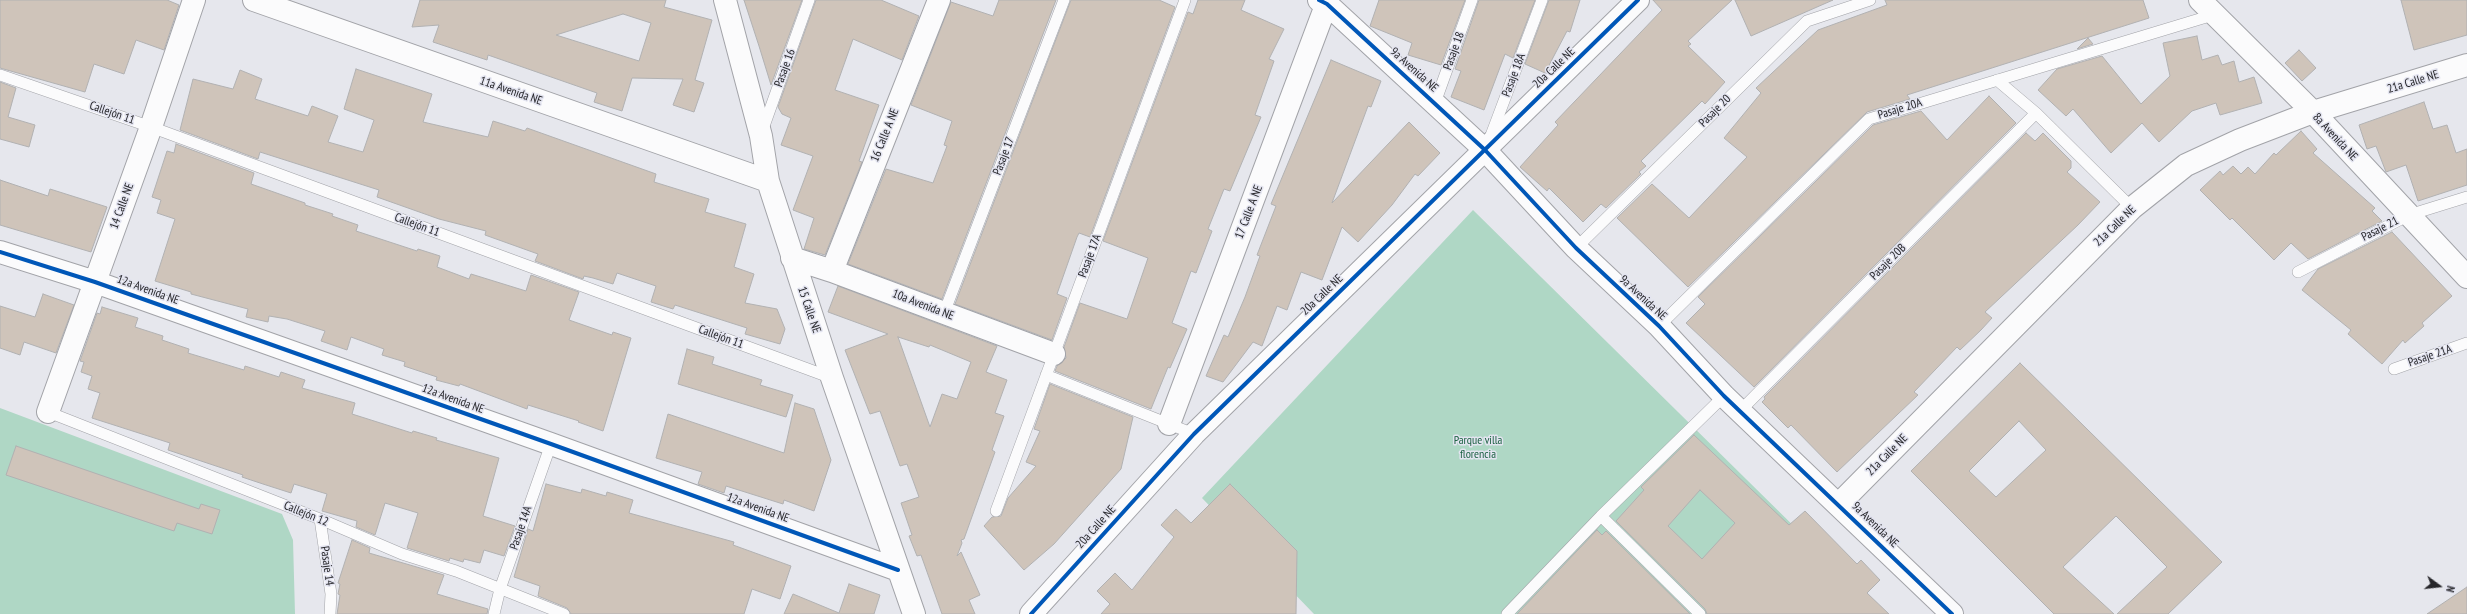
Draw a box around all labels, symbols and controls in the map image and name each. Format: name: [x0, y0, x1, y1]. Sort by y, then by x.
street label: Pasaje 18: [1440, 30, 1468, 72]
street label: 20a Calle NE: [1530, 44, 1578, 92]
street label: 9a Avenida NE: [1387, 45, 1441, 95]
street label: Pasaje 16: [771, 47, 799, 89]
street label: Pasaje 18A: [1499, 51, 1529, 99]
street label: 21a Calle NE: [2386, 67, 2440, 97]
street label: 11a Avenida NE: [478, 74, 544, 108]
street label: Pasaje 20: [1696, 92, 1734, 130]
street label: Pasaje 20A: [1876, 95, 1924, 123]
street label: Callejón 11: [87, 99, 137, 127]
street label: 16 Calle A NE: [868, 106, 902, 164]
street label: 8a Avenida NE: [2309, 110, 2361, 164]
street label: Pasaje 17: [990, 135, 1018, 177]
street label: 14 Calle NE: [107, 181, 137, 231]
street label: 17 Calle A NE: [1232, 183, 1266, 241]
street label: 21a Calle NE: [2091, 202, 2139, 250]
street label: Callejón 11: [392, 210, 442, 240]
street label: Pasaje 21: [2359, 214, 2401, 244]
street label: Pasaje 17A: [1076, 232, 1104, 280]
street label: Pasaje 20B: [1867, 241, 1909, 283]
street label: 20a Calle NE: [1298, 271, 1346, 319]
street label: 12a Avenida NE: [115, 272, 181, 308]
street label: 9a Avenida NE: [1616, 272, 1670, 324]
street label: 15 Calle NE: [794, 285, 824, 335]
street label: 10a Avenida NE: [890, 287, 956, 323]
street label: Callejón 11: [696, 322, 746, 352]
street label: Pasaje 21A: [2406, 342, 2454, 370]
street label: 12a Avenida NE: [420, 381, 486, 417]
street label: 21a Calle NE: [1863, 431, 1911, 479]
park label: Parque villa florencia: [1454, 434, 1502, 462]
street label: 12a Avenida NE: [725, 490, 791, 526]
street label: Callejón 12: [281, 499, 331, 529]
street label: 9a Avenida NE: [1849, 499, 1901, 551]
street label: 20a Calle NE: [1073, 502, 1119, 552]
street label: Pasaje 14A: [507, 504, 535, 552]
street label: Pasaje 14: [317, 545, 337, 587]
north arrow: [2419, 566, 2459, 606]
text: N: [2443, 584, 2458, 594]

